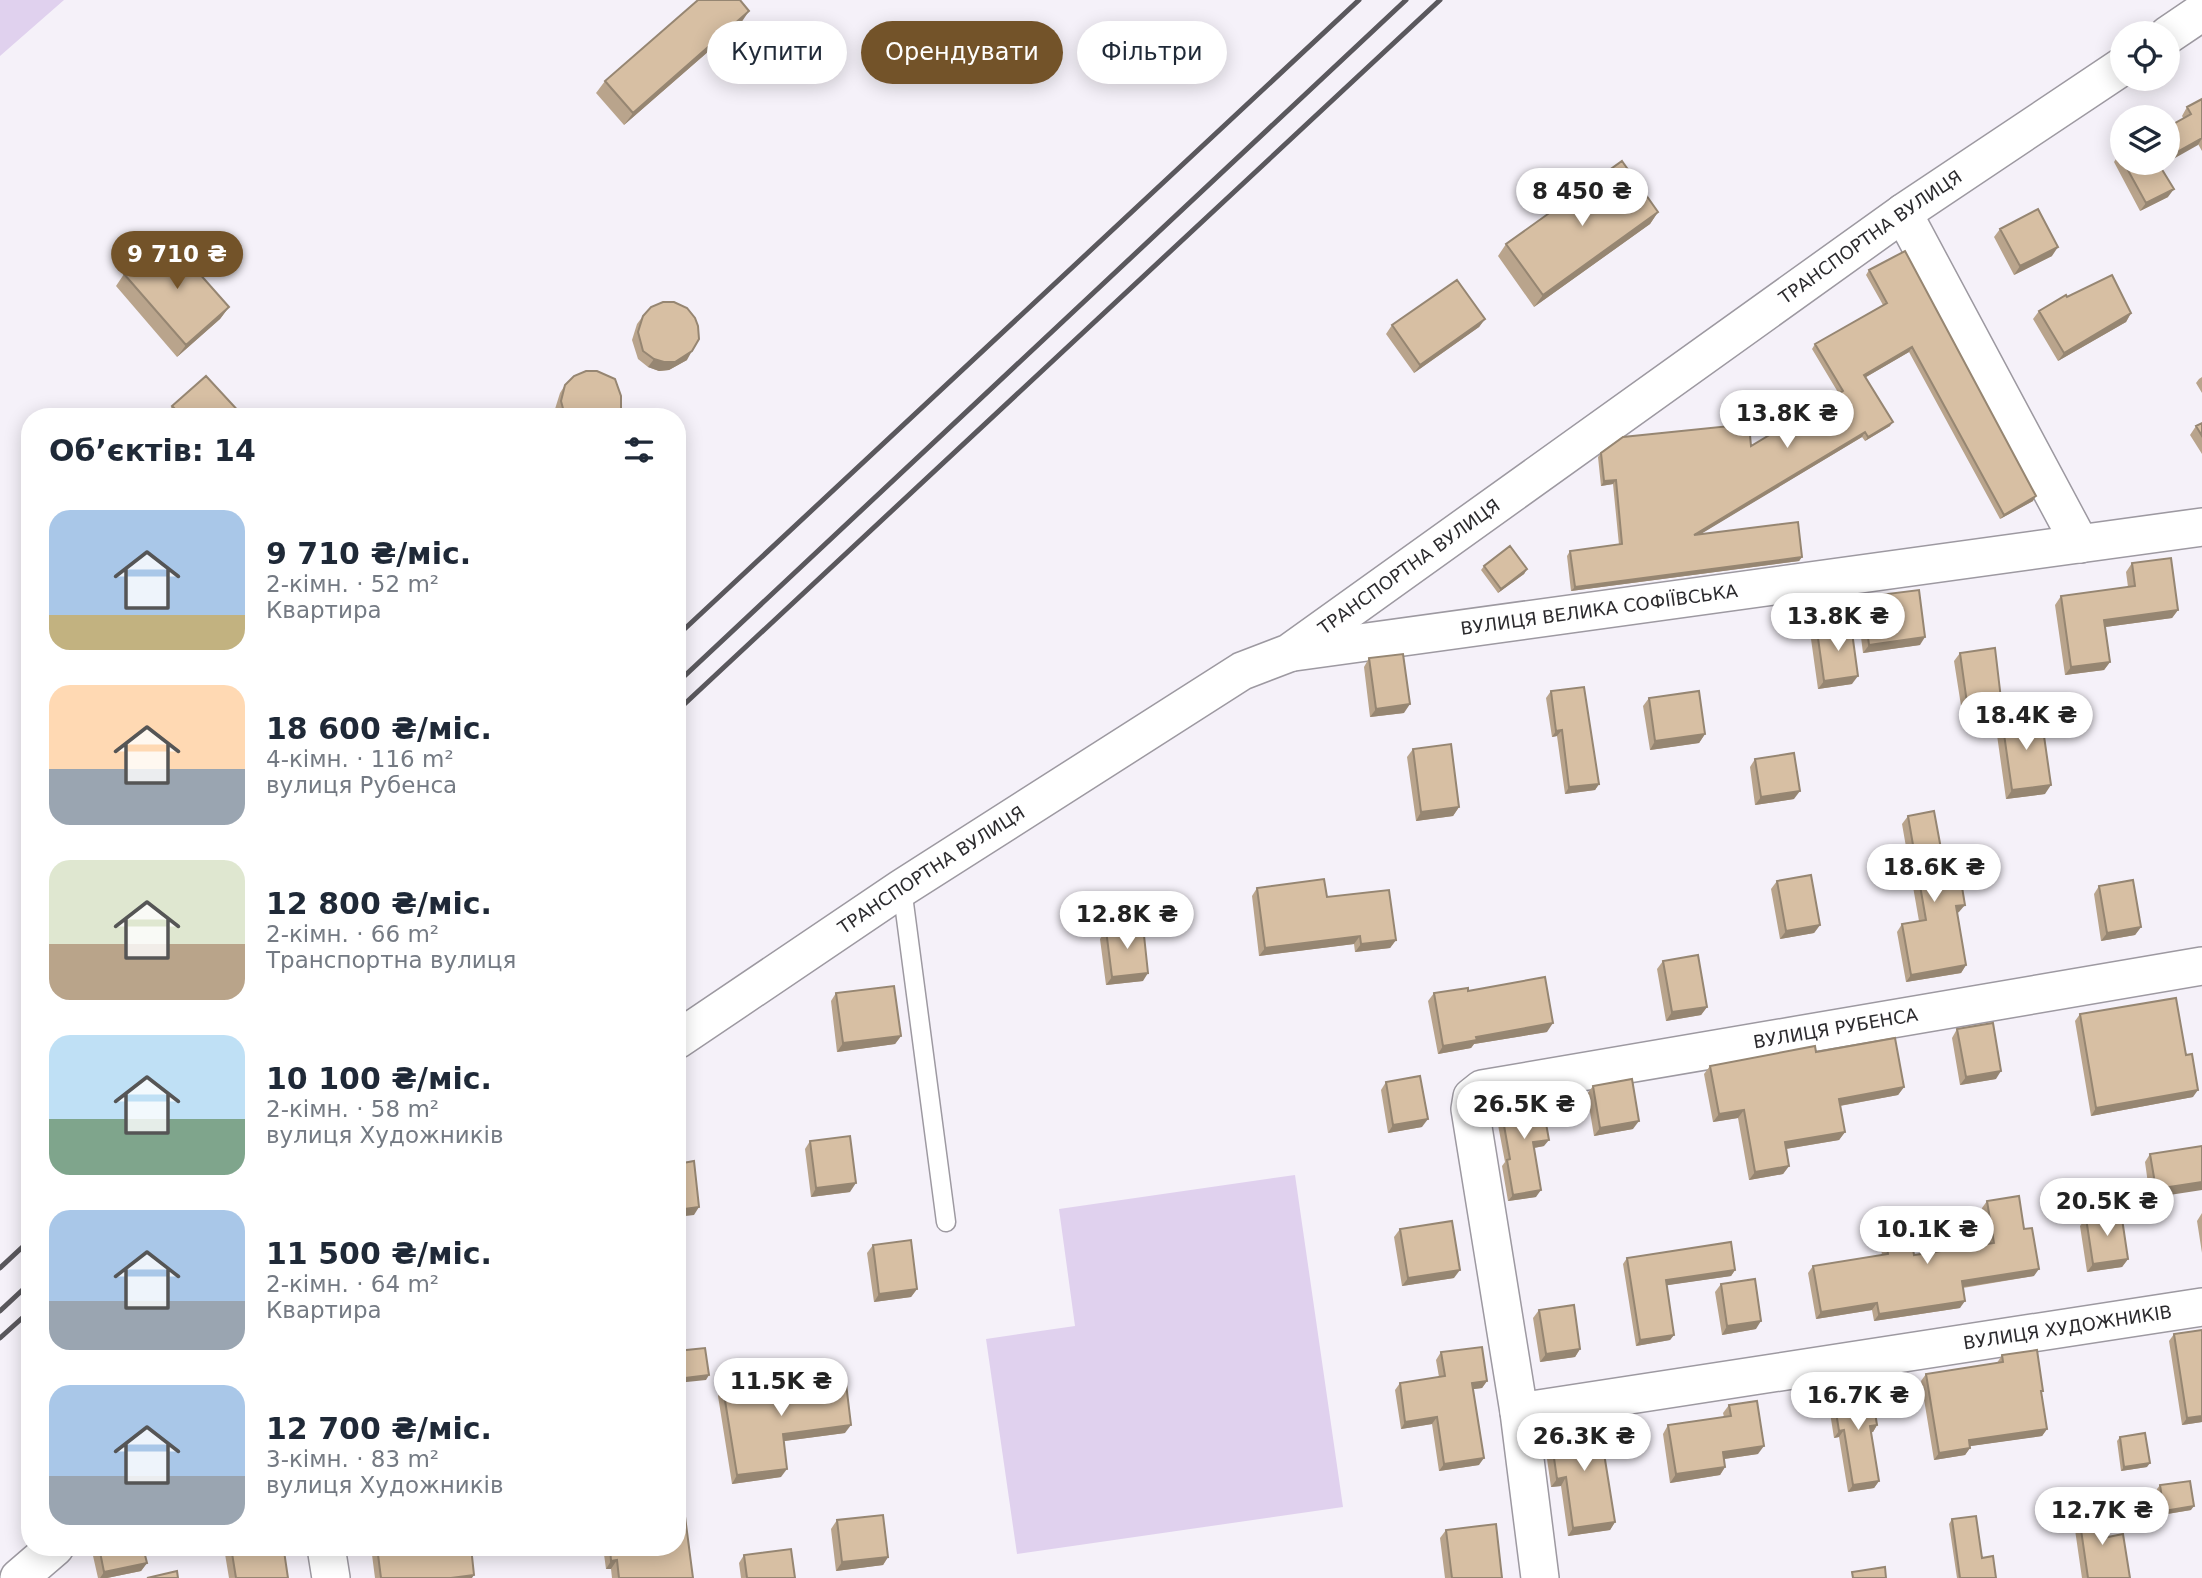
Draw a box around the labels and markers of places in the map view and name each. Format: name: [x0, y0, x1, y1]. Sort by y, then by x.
pin: 8 450 ₴: [1517, 168, 1647, 228]
pin: 9 710 ₴: [112, 232, 242, 291]
pin: 13.8K ₴: [1722, 391, 1852, 450]
pin: 13.8K ₴: [1773, 594, 1903, 653]
pin: 18.4K ₴: [1961, 692, 2091, 752]
pin: 18.6K ₴: [1869, 844, 1999, 904]
pin: 12.8K ₴: [1062, 892, 1192, 951]
pin: 26.5K ₴: [1459, 1082, 1589, 1141]
pin: 20.5K ₴: [2042, 1178, 2172, 1238]
pin: 10.1K ₴: [1862, 1206, 1992, 1266]
pin: 11.5K ₴: [716, 1358, 846, 1418]
pin: 16.7K ₴: [1793, 1372, 1923, 1432]
pin: 26.3K ₴: [1519, 1414, 1649, 1473]
pin: 12.7K ₴: [2037, 1488, 2167, 1547]

